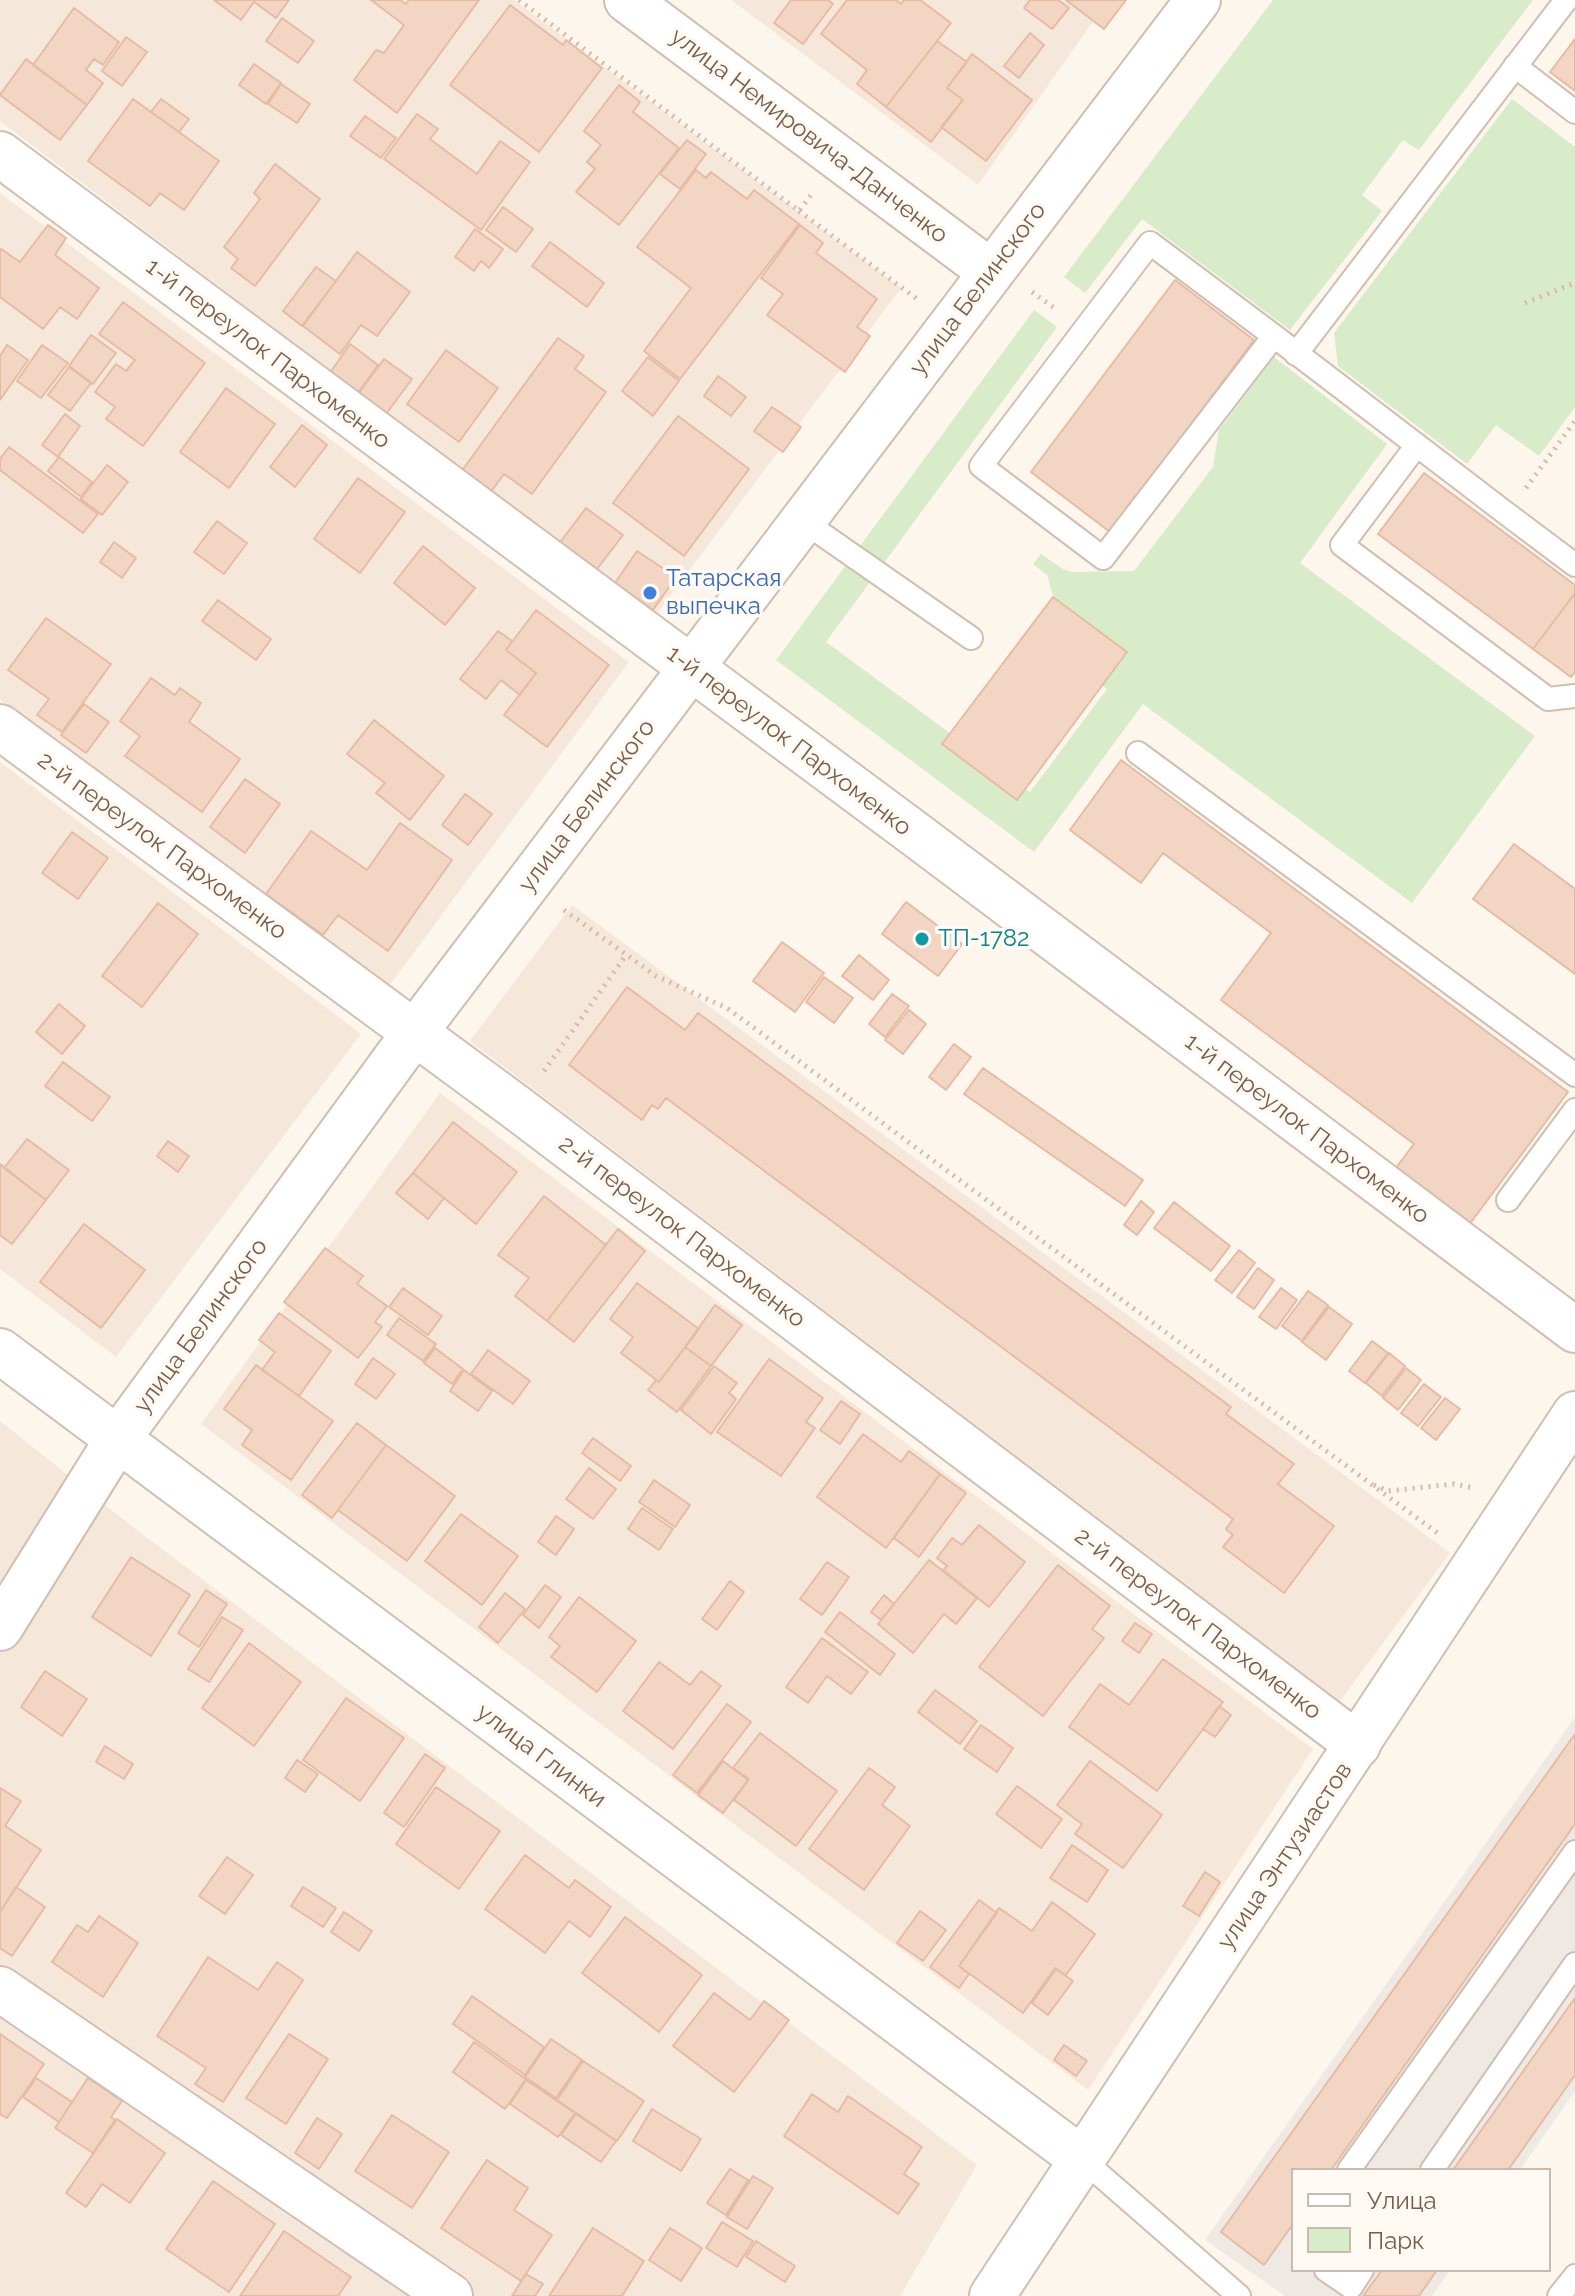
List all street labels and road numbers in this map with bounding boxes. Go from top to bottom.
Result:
street label: улица Немировича-Данченко [665,22,953,250]
street label: улица Белинского [904,197,1052,381]
street label: 1-й переулок Пархоменко [140,253,396,455]
street label: 1-й переулок Пархоменко [661,640,917,842]
street label: улица Белинского [513,714,661,898]
street label: 2-й переулок Пархоменко [32,746,292,946]
street label: 1-й переулок Пархоменко [1179,1028,1435,1230]
street label: 2-й переулок Пархоменко [553,1130,811,1334]
street label: улица Белинского [128,1233,274,1419]
street label: 2-й переулок Пархоменко [1069,1522,1327,1726]
street label: улица Глинки [470,1698,612,1814]
street label: улица Энтузиастов [1212,1757,1358,1955]

